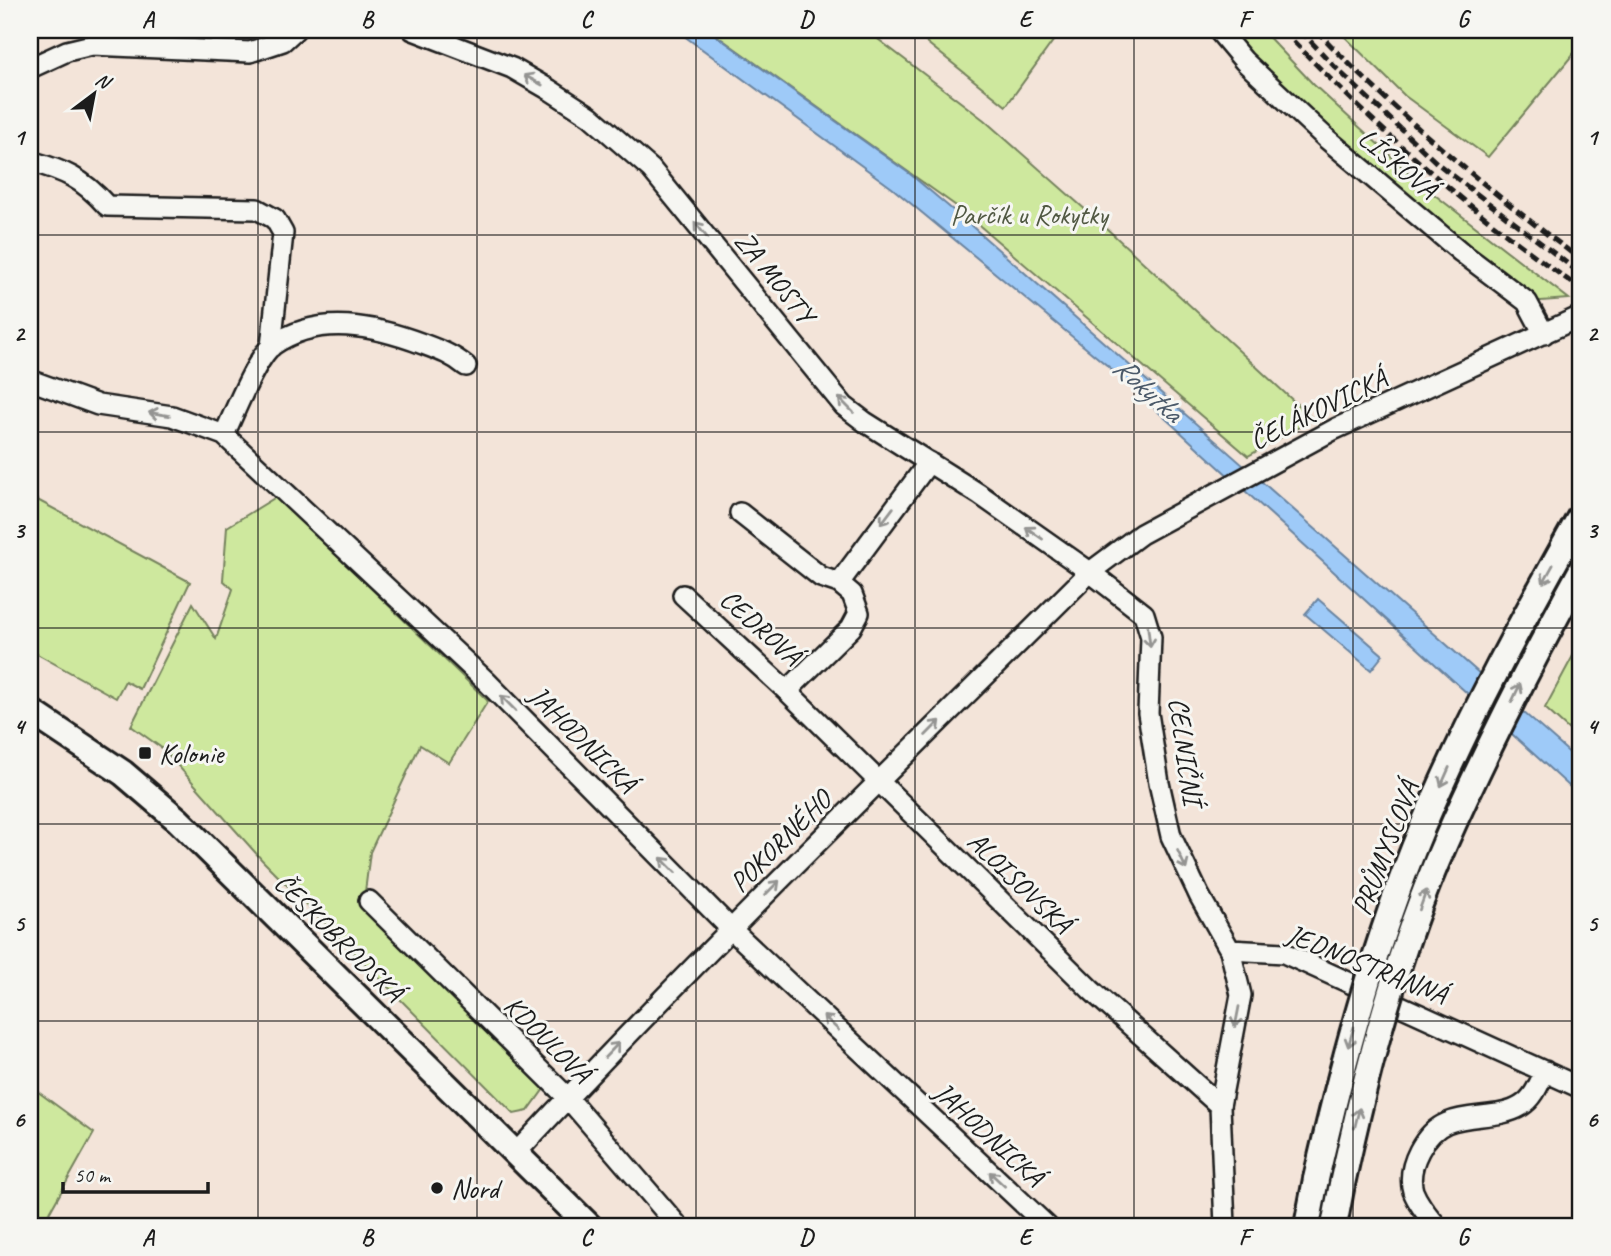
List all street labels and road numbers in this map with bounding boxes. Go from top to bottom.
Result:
street label: LÍSKOVÁ [1351,120,1448,209]
street label: ZA MOSTY [727,224,825,333]
street label: ČELÁKOVICKÁ [1244,359,1396,457]
street label: CEDROVÁ [713,581,812,675]
street label: JAHODNICKÁ [520,676,647,803]
street label: CELNIČNÍ [1161,695,1212,812]
street label: PRŮMYSLOVÁ [1343,772,1428,920]
street label: POKORNÉHO [722,780,841,899]
street label: ALOISOVSKÁ [960,824,1083,943]
street label: ČESKOBRODSKÁ [267,865,414,1012]
street label: JEDNOSTRANNÁ [1280,915,1456,1013]
street label: KDOULOVÁ [497,988,602,1093]
street label: JAHODNICKÁ [925,1073,1054,1196]

